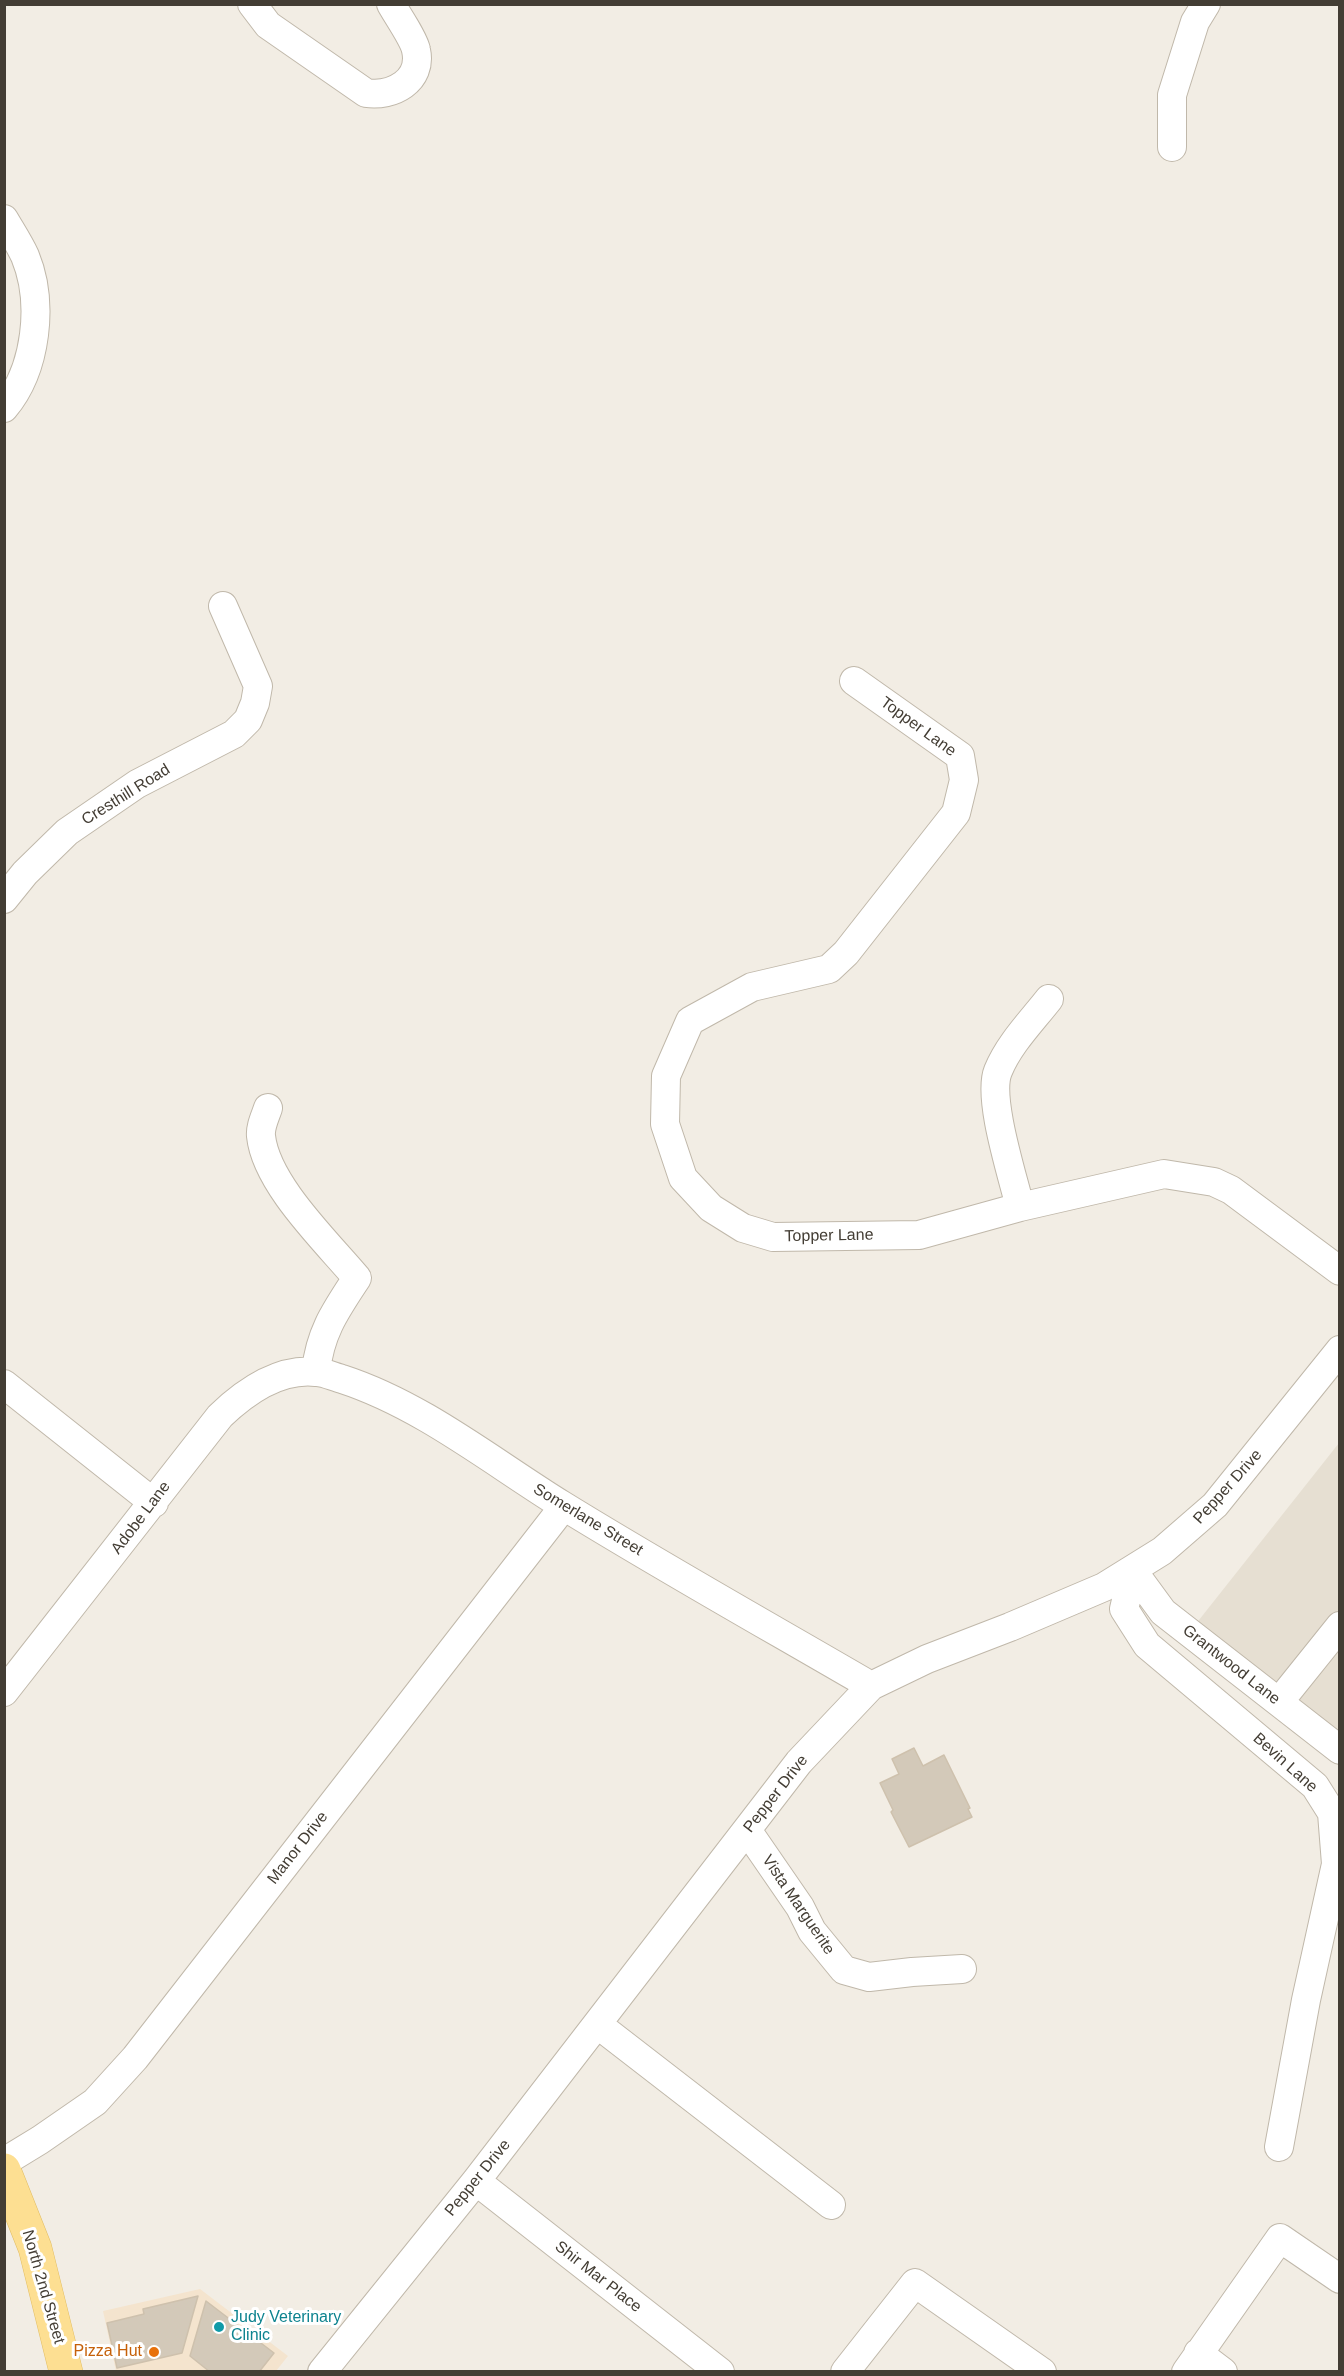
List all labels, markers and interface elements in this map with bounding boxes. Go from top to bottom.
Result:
street label: Topper Lane [876,693,960,761]
street label: Cresthill Road [78,760,174,830]
street label: Topper Lane [784,1226,874,1246]
street label: Pepper Drive [1190,1446,1266,1528]
street label: Adobe Lane [107,1478,175,1558]
street label: Somerlane Street [530,1480,646,1560]
street label: Grantwood Lane [1178,1621,1284,1709]
street label: Bevin Lane [1249,1729,1321,1797]
street label: Pepper Drive [740,1751,812,1837]
street label: Manor Drive [264,1808,332,1888]
street label: Vista Marguerite [758,1851,838,1959]
street label: Pepper Drive [441,2136,515,2220]
street label: North 2nd Street [18,2228,68,2346]
street label: Shir Mar Place [551,2237,645,2317]
place label: Judy Veterinary Clinic [231,2308,341,2346]
marker: Judy Veterinary Clinic [212,2320,226,2334]
place label: Pizza Hut [74,2342,142,2362]
marker: Pizza Hut [147,2345,161,2359]

